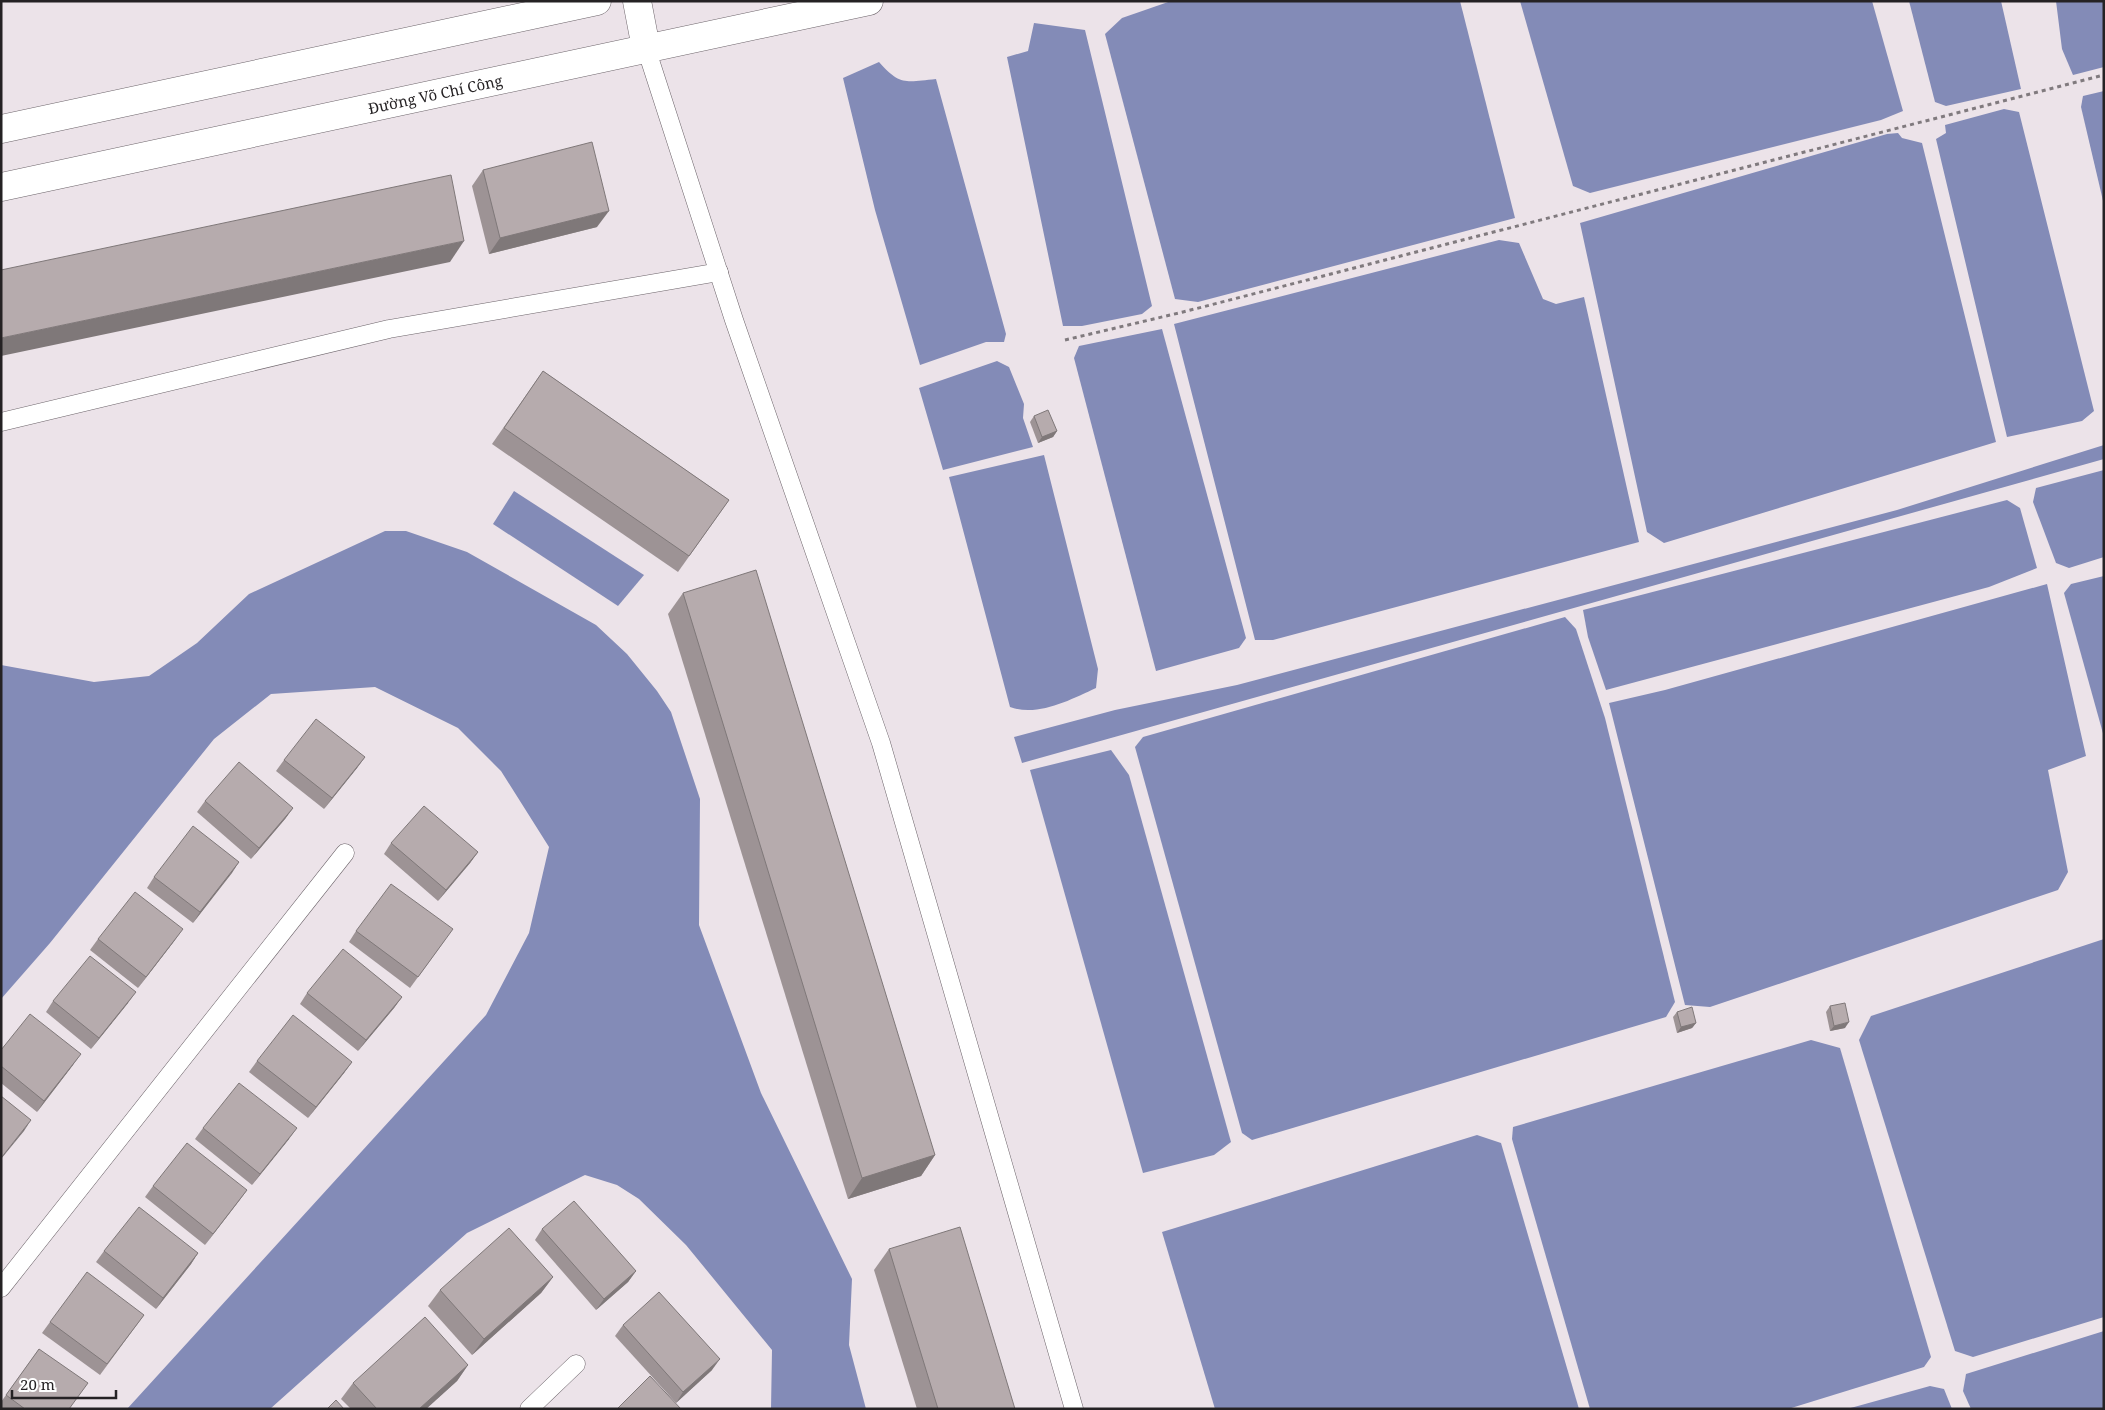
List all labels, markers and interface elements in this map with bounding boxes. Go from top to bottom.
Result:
street label: Đường Võ Chí Công [366,70,504,118]
scale bar [12,1368,116,1400]
text: 20 m [20,1374,55,1394]

